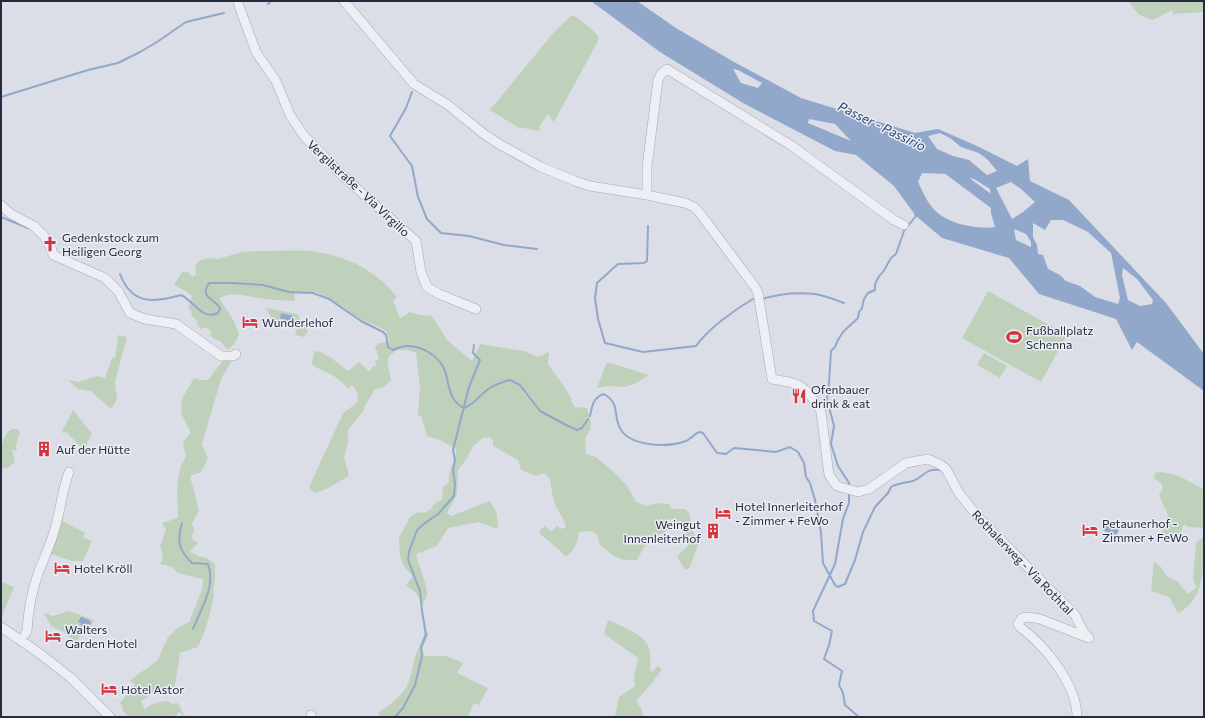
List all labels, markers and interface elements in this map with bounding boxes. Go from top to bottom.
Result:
water label: Passer - Passirio [835,98,929,154]
street label: Vergilstraße - Via Virgilio [305,137,413,239]
place label: Gedenkstock zum Heiligen Georg [62,230,159,258]
church icon: Gedenkstock zum Heiligen Georg [41,235,59,253]
hotel icon: Wunderlehof [241,313,259,331]
place label: Wunderlehof [262,315,334,329]
place label: Fußballplatz Schenna [1026,323,1093,351]
sports icon: Fußballplatz Schenna [1005,328,1023,346]
place label: Ofenbauer drink & eat [811,382,870,410]
restaurant icon: Ofenbauer drink & eat [790,387,808,405]
building icon: Auf der Hütte [35,440,53,458]
place label: Auf der Hütte [56,442,130,456]
place label: Hotel Innerleiterhof - Zimmer + FeWo [735,499,843,527]
hotel icon: Hotel Innerleiterhof - Zimmer + FeWo [714,504,732,522]
street label: Rothalerweg - Via Rothtal [969,507,1077,617]
place label: Petaunerhof - Zimmer + FeWo [1102,516,1188,544]
place label: Weingut Innenleiterhof [624,517,701,545]
hotel icon: Petaunerhof - Zimmer + FeWo [1081,521,1099,539]
building icon: Weingut Innenleiterhof [704,522,722,540]
hotel icon: Hotel Kröll [53,559,71,577]
place label: Hotel Kröll [74,561,133,575]
place label: Walters Garden Hotel [65,622,137,650]
hotel icon: Walters Garden Hotel [44,627,62,645]
hotel icon: Hotel Astor [100,680,118,698]
place label: Hotel Astor [121,682,184,696]

